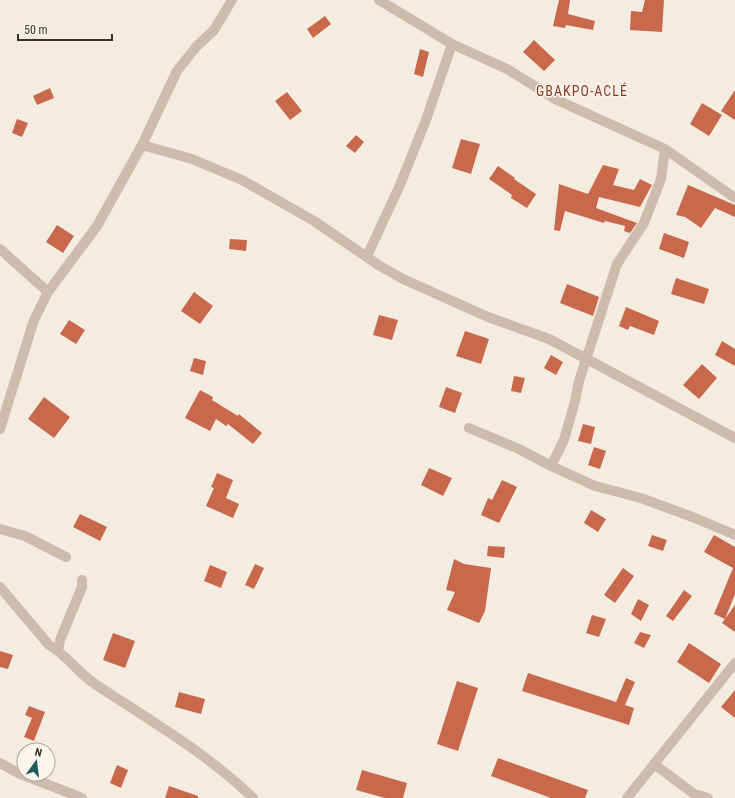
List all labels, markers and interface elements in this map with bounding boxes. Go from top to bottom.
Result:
scale bar [18,16,112,42]
text: 50 m [24,23,48,37]
district label: GBAKPO-ACLÉ [536,82,628,99]
north arrow [16,742,56,782]
text: N [33,746,43,760]

